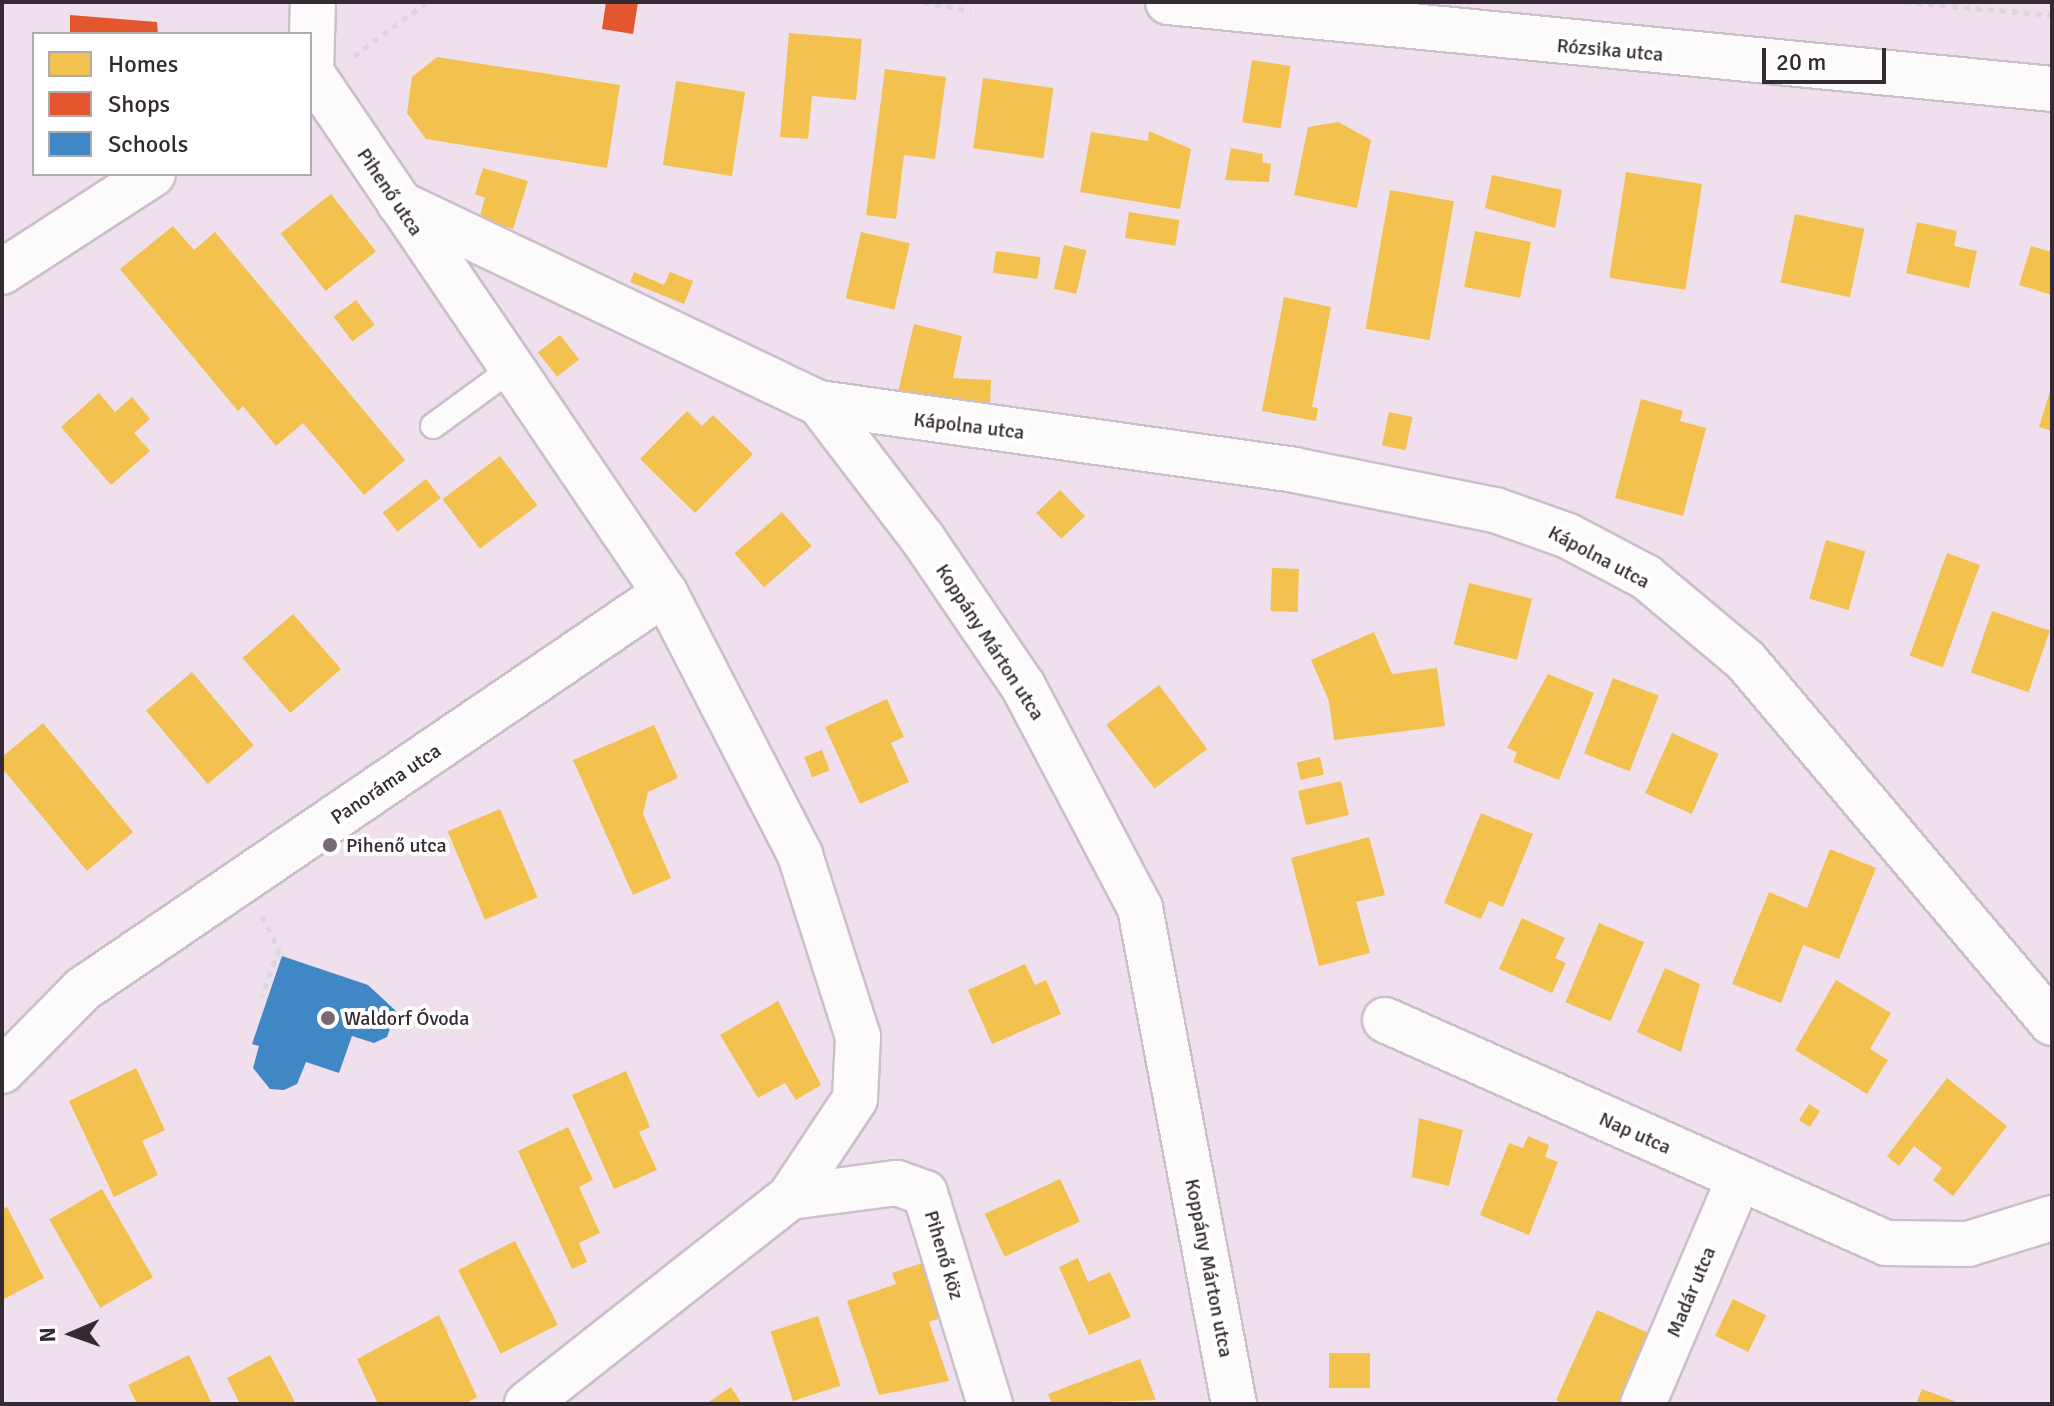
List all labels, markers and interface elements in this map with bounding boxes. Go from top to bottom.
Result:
legend [32,32,312,176]
scale bar [1766,32,1890,82]
street label: Rózsika utca [1556,33,1664,67]
text: 20 m [1776,47,1826,77]
text: Homes [108,49,178,79]
text: Shops [108,89,170,119]
text: Schools [108,129,188,159]
street label: Pihenő utca [352,144,428,240]
street label: Kápolna utca [912,407,1026,445]
street label: Kápolna utca [1544,520,1654,594]
street label: Koppány Márton utca [930,559,1050,725]
street label: Panoráma utca [326,738,446,830]
place label: Pihenő utca [346,833,447,857]
marker: Pihenő utca [321,836,339,854]
place label: Waldorf Óvoda [344,1006,469,1030]
marker: Waldorf Óvoda [319,1009,337,1027]
street label: Nap utca [1595,1107,1675,1159]
street label: Koppány Márton utca [1180,1177,1238,1359]
street label: Pihenő köz [919,1207,969,1303]
street label: Madár utca [1661,1243,1721,1341]
north arrow [32,1294,112,1374]
text: N [34,1327,61,1343]

